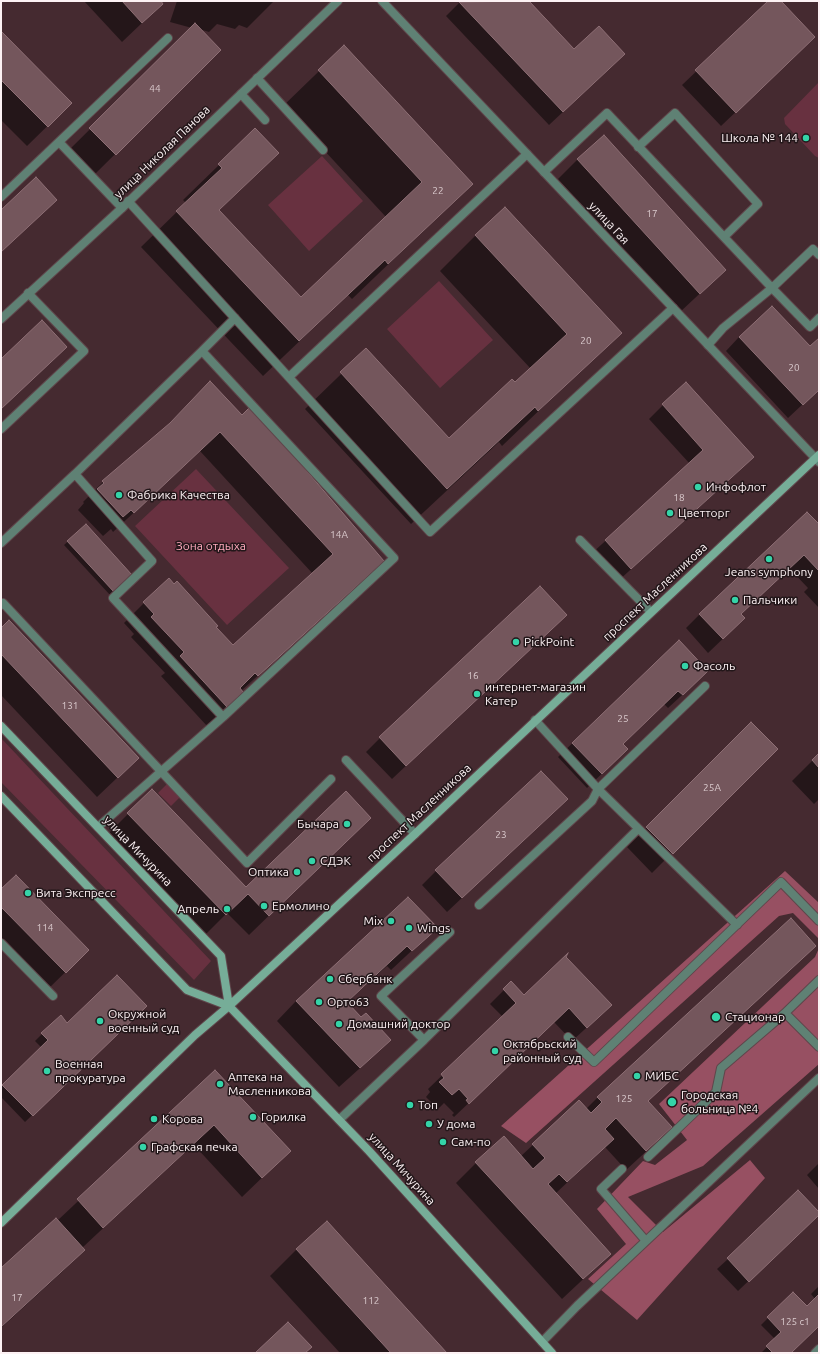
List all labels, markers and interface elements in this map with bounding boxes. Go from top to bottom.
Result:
house number: 44 [149,83,161,95]
street label: улица Николая Панова [111,102,213,202]
place label: Школа № 144 [721,131,798,145]
marker: Школа № 144 [801,133,811,143]
house number: 22 [432,185,444,197]
street label: улица Гая [586,199,632,247]
house number: 17 [646,208,658,220]
house number: 20 [580,335,592,347]
house number: 20 [788,362,800,374]
place label: Инфофлот [706,480,766,494]
marker: Инфофлот [693,482,703,492]
place label: Фабрика Качества [127,488,230,502]
marker: Фабрика Качества [114,490,124,500]
house number: 18 [673,492,685,504]
place label: Цветторг [678,506,729,520]
marker: Цветторг [665,508,675,518]
house number: 14А [330,529,348,541]
park label: Зона отдыха [176,539,246,553]
street label: проспект Масленникова [600,540,710,644]
marker: Jeans symphony [764,554,774,564]
place label: Jeans symphony [725,565,813,579]
place label: Пальчики [743,593,797,607]
marker: Пальчики [730,595,740,605]
place label: PickPoint [524,635,574,649]
marker: PickPoint [511,637,521,647]
place label: Фасоль [693,659,735,673]
marker: Фасоль [680,661,690,671]
house number: 16 [467,670,479,682]
place label: интернет-магазин Катер [485,680,586,708]
marker: интернет-магазин Катер [472,689,482,699]
house number: 131 [62,700,78,712]
house number: 25 [617,713,629,725]
street label: проспект Масленникова [364,761,474,865]
house number: 25А [703,782,721,794]
street label: улица Мичурина [101,813,175,889]
place label: Бычара [297,817,339,831]
marker: Бычара [342,819,352,829]
house number: 23 [495,829,507,841]
place label: СДЭК [320,854,351,868]
marker: СДЭК [307,856,317,866]
place label: Оптика [248,865,289,879]
marker: Оптика [292,867,302,877]
place label: Вита Экспресс [36,886,116,900]
marker: Вита Экспресс [23,888,33,898]
place label: Ермолино [272,899,330,913]
marker: Ермолино [259,901,269,911]
place label: Апрель [177,902,219,916]
marker: Апрель [222,904,232,914]
place label: Mix [364,914,383,928]
marker: Mix [386,916,396,926]
place label: Wings [417,921,450,935]
house number: 114 [37,922,53,934]
marker: Wings [404,923,414,933]
place label: Сбербанк [338,972,392,986]
marker: Сбербанк [325,974,335,984]
place label: Орто63 [327,995,369,1009]
marker: Орто63 [314,997,324,1007]
place label: Окружной военный суд [108,1007,179,1035]
place label: Стационар [725,1010,785,1024]
marker: Стационар [710,1011,722,1023]
marker: Окружной военный суд [95,1016,105,1026]
place label: Домашний доктор [347,1017,451,1031]
marker: Домашний доктор [334,1019,344,1029]
place label: Октябрьский районный суд [503,1037,581,1065]
marker: Октябрьский районный суд [490,1046,500,1056]
place label: Военная прокуратура [55,1057,126,1085]
marker: Военная прокуратура [42,1066,52,1076]
place label: МИБС [645,1069,679,1083]
place label: Аптека на Масленникова [228,1070,311,1098]
marker: МИБС [632,1071,642,1081]
marker: Аптека на Масленникова [215,1079,225,1089]
place label: Городская больница №4 [681,1088,758,1116]
house number: 125 [616,1093,632,1105]
marker: Городская больница №4 [666,1096,678,1108]
place label: Топ [418,1098,438,1112]
marker: Топ [405,1100,415,1110]
place label: Горилка [261,1110,306,1124]
place label: Корова [162,1112,203,1126]
marker: Горилка [248,1112,258,1122]
marker: Корова [149,1114,159,1124]
place label: У дома [437,1117,475,1131]
marker: У дома [424,1119,434,1129]
street label: улица Мичурина [366,1130,438,1208]
place label: Сам-по [451,1135,491,1149]
marker: Сам-по [438,1137,448,1147]
place label: Графская печка [151,1140,238,1154]
marker: Графская печка [138,1142,148,1152]
house number: 17 [11,1292,23,1304]
house number: 112 [363,1295,379,1307]
house number: 125 с1 [780,1316,810,1328]

